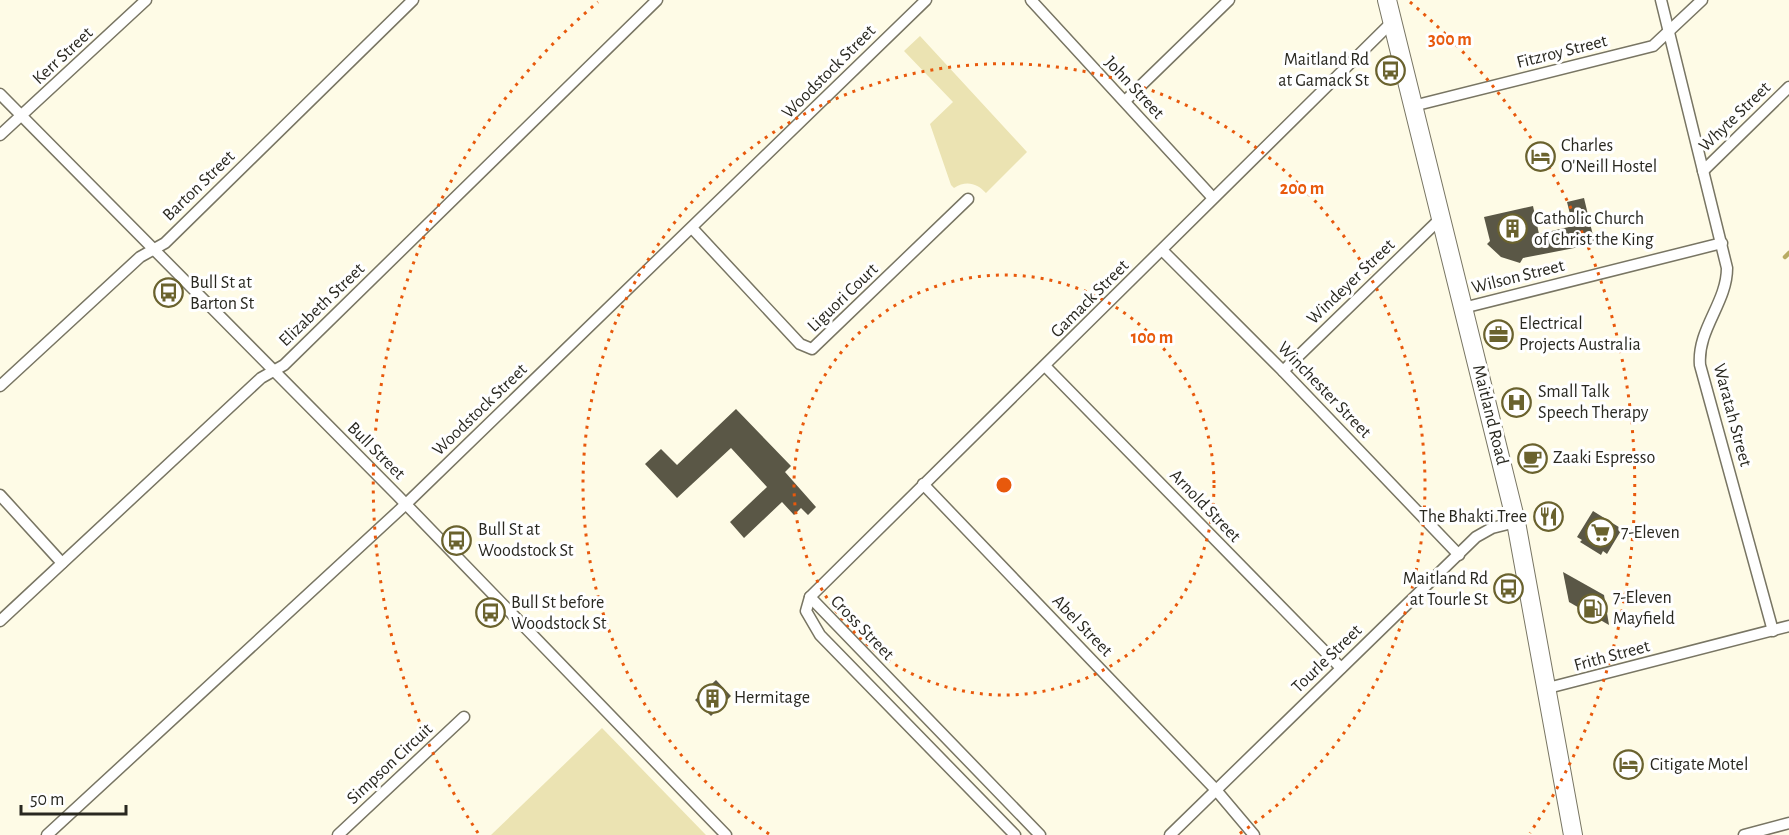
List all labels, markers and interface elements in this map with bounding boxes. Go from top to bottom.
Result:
street label: Woodstock Street [779,22,879,122]
street label: Kerr Street [30,24,97,88]
text: 300 m [1428,31,1472,49]
street label: Fitzroy Street [1515,32,1609,72]
place label: Maitland Rd at Gamack St [1278,51,1369,90]
street label: John Street [1101,53,1167,123]
bus stop icon: Maitland Rd at Gamack St [1374,54,1406,86]
street label: Whyte Street [1696,78,1774,155]
place label: Charles O'Neill Hostel [1561,137,1657,176]
hotel icon: Charles O'Neill Hostel [1524,140,1556,172]
street label: Barton Street [160,147,239,225]
text: 200 m [1280,180,1324,198]
place label: Catholic Church of Christ the King [1534,210,1654,249]
building icon: Catholic Church of Christ the King [1497,213,1529,245]
street label: Windeyer Street [1304,236,1399,328]
street label: Gamack Street [1048,256,1133,341]
street label: Wilson Street [1470,257,1566,297]
street label: Elizabeth Street [276,260,368,350]
street label: Liguori Court [804,260,882,336]
place label: Bull St at Barton St [190,274,255,313]
bus stop icon: Bull St at Barton St [153,277,185,309]
place label: Electrical Projects Australia [1519,315,1641,354]
office icon: Electrical Projects Australia [1482,318,1514,350]
text: 100 m [1131,329,1173,347]
street label: Winchester Street [1274,338,1374,442]
street label: Woodstock Street [429,360,531,459]
street label: Waratah Street [1710,361,1754,469]
street label: Maitland Road [1469,363,1511,467]
place label: Small Talk Speech Therapy [1538,383,1649,422]
hospital icon: Small Talk Speech Therapy [1501,386,1533,418]
street label: Bull Street [344,419,408,483]
cafe icon: Zaaki Espresso [1516,442,1548,474]
place label: Zaaki Espresso [1553,449,1655,467]
street label: Arnold Street [1166,466,1244,546]
centre of rings [994,475,1014,495]
restaurant icon: The Bhakti Tree [1532,501,1564,533]
place label: The Bhakti Tree [1419,508,1527,526]
supermarket icon: 7-Eleven [1584,517,1616,549]
place label: Bull St at Woodstock St [478,521,574,560]
bus stop icon: Bull St at Woodstock St [441,524,473,556]
place label: 7-Eleven [1621,524,1680,542]
place label: Maitland Rd at Tourle St [1403,570,1488,609]
bus stop icon: Maitland Rd at Tourle St [1493,573,1525,605]
place label: 7-Eleven Mayfield [1613,589,1675,628]
street label: Cross Street [827,592,897,664]
street label: Abel Street [1049,592,1116,660]
fuel station icon: 7-Eleven Mayfield [1576,592,1608,624]
place label: Bull St before Woodstock St [511,594,607,633]
bus stop icon: Bull St before Woodstock St [474,597,506,629]
street label: Tourle Street [1289,621,1366,697]
street label: Frith Street [1572,637,1652,675]
building icon: Hermitage [697,682,729,714]
place label: Hermitage [734,689,810,707]
street label: Simpson Circuit [344,720,436,808]
hotel icon: Citigate Motel [1613,749,1645,781]
place label: Citigate Motel [1650,756,1748,774]
scale bar [21,778,126,816]
text: 50 m [30,791,64,809]

